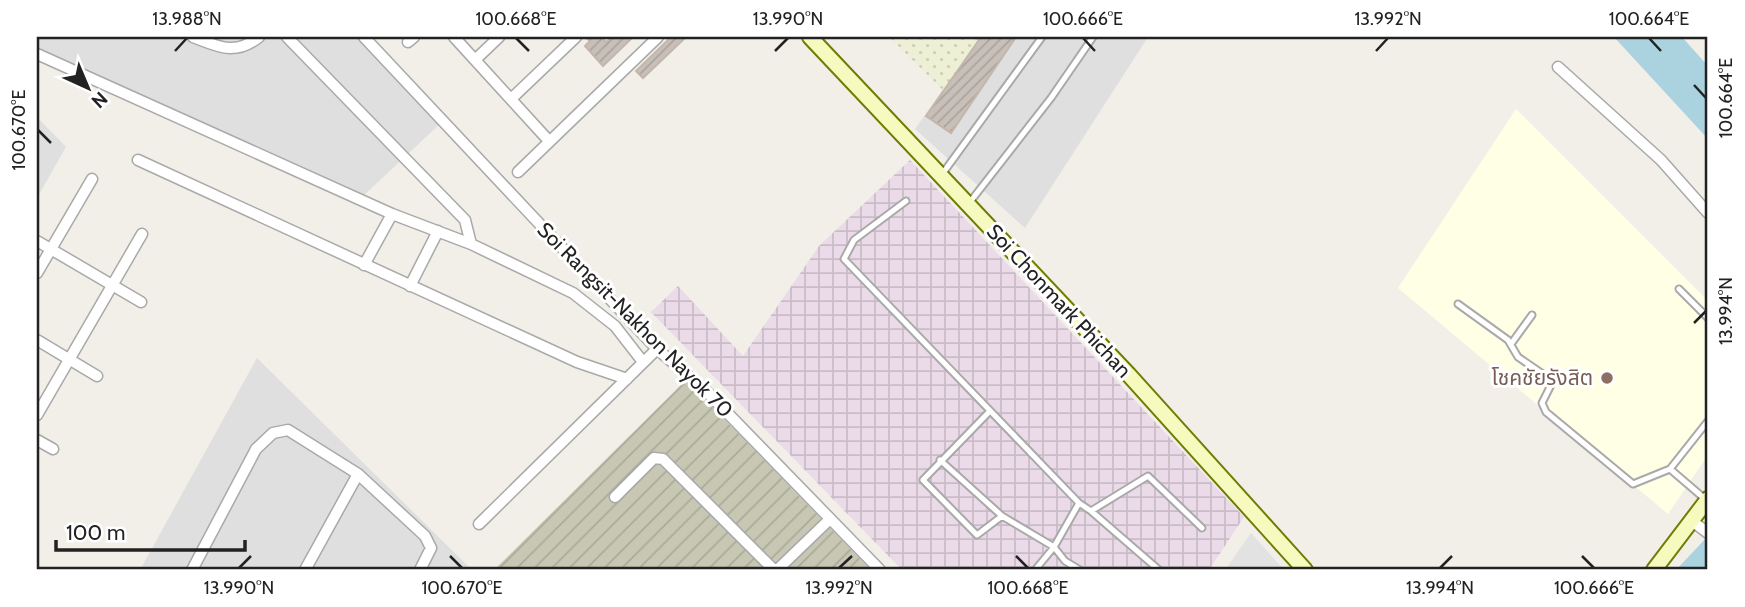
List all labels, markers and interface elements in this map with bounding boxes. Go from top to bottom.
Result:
text: 13.988°N [152,8,222,30]
text: 100.668°E [476,8,557,30]
text: 13.990°N [753,8,823,30]
text: 100.666°E [1043,8,1123,30]
text: 13.992°N [1354,8,1422,30]
text: 100.664°E [1609,8,1689,30]
north arrow [52,52,122,122]
text: 100.664°E [1715,58,1737,138]
text: N [87,87,112,113]
text: 100.670°E [8,89,30,171]
street label: Soi Rangsit-Nakhon Nayok 70 [533,217,738,422]
street label: Soi Chonmark Phichan [982,219,1137,382]
text: 13.994°N [1715,277,1737,345]
place label: โชคชัยรังสิต [1491,365,1593,390]
marker: โชคชัยรังสิต [1599,370,1615,386]
scale bar [56,509,245,553]
text: 100 m [66,520,125,545]
text: 13.990°N [204,577,274,599]
text: 100.670°E [421,577,503,599]
text: 13.992°N [805,577,873,599]
text: 100.668°E [988,577,1069,599]
text: 13.994°N [1406,577,1474,599]
text: 100.666°E [1554,577,1634,599]

